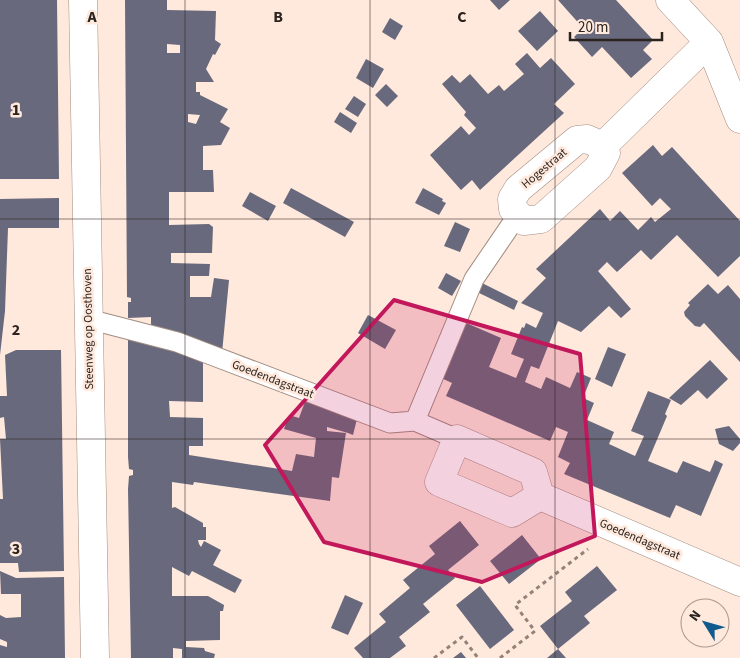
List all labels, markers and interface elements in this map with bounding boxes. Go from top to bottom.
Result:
text: A [86,6,97,28]
text: B [273,6,283,28]
text: C [457,6,467,28]
scale bar [570,10,662,42]
text: 20 m [578,17,608,38]
text: 1 [12,99,20,121]
street label: Hogestraat [518,144,571,193]
street label: Steenweg op Oosthoven [79,268,98,390]
text: 2 [12,319,20,341]
street label: Goedendagstraat [229,356,316,403]
street label: Goedendagstraat [597,515,683,564]
text: 3 [12,538,20,560]
north arrow [680,598,730,648]
text: N [685,606,706,626]

